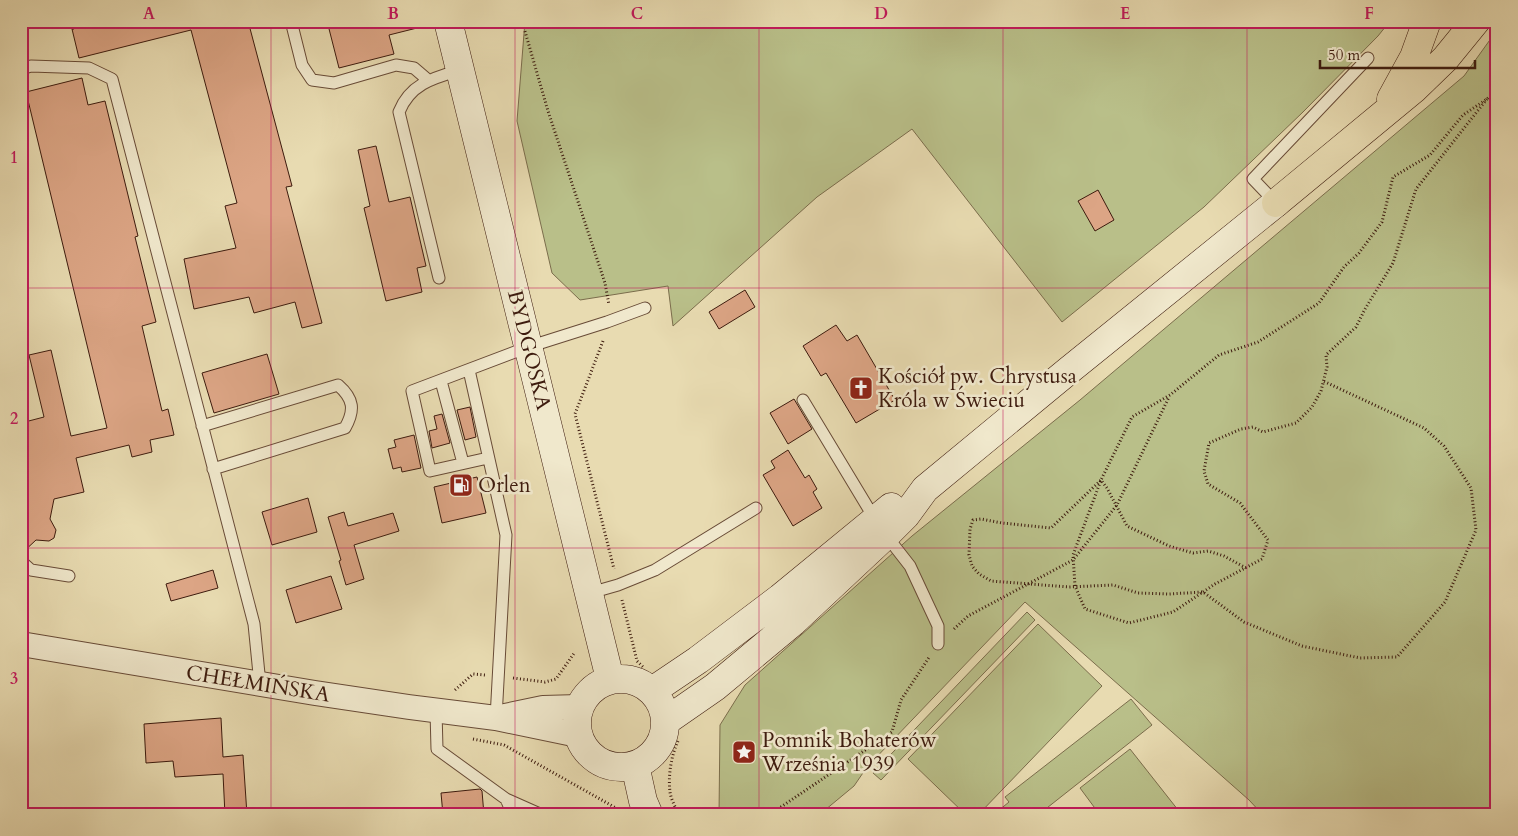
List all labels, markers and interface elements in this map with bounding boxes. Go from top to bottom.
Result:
text: A [143,3,155,25]
text: B [387,3,399,25]
text: C [631,3,643,25]
text: D [874,3,888,25]
text: E [1120,3,1130,25]
text: F [1364,3,1374,25]
scale bar [1320,38,1476,70]
text: 50 m [1328,45,1360,65]
text: 1 [10,147,18,169]
street label: BYDGOSKA [500,287,558,413]
place label: Kościół pw. Chrystusa Króla w Świeciu [878,362,1077,415]
church icon: Kościół pw. Chrystusa Króla w Świeciu [848,375,874,401]
text: 2 [10,408,18,430]
place label: Orlen [478,471,531,500]
fuel station icon: Orlen [448,472,474,498]
street label: CHEŁMIŃSKA [184,658,332,710]
text: 3 [10,668,18,690]
place label: Pomnik Bohaterów Września 1939 [761,726,937,779]
place icon: Pomnik Bohaterów Września 1939 [731,739,757,765]

